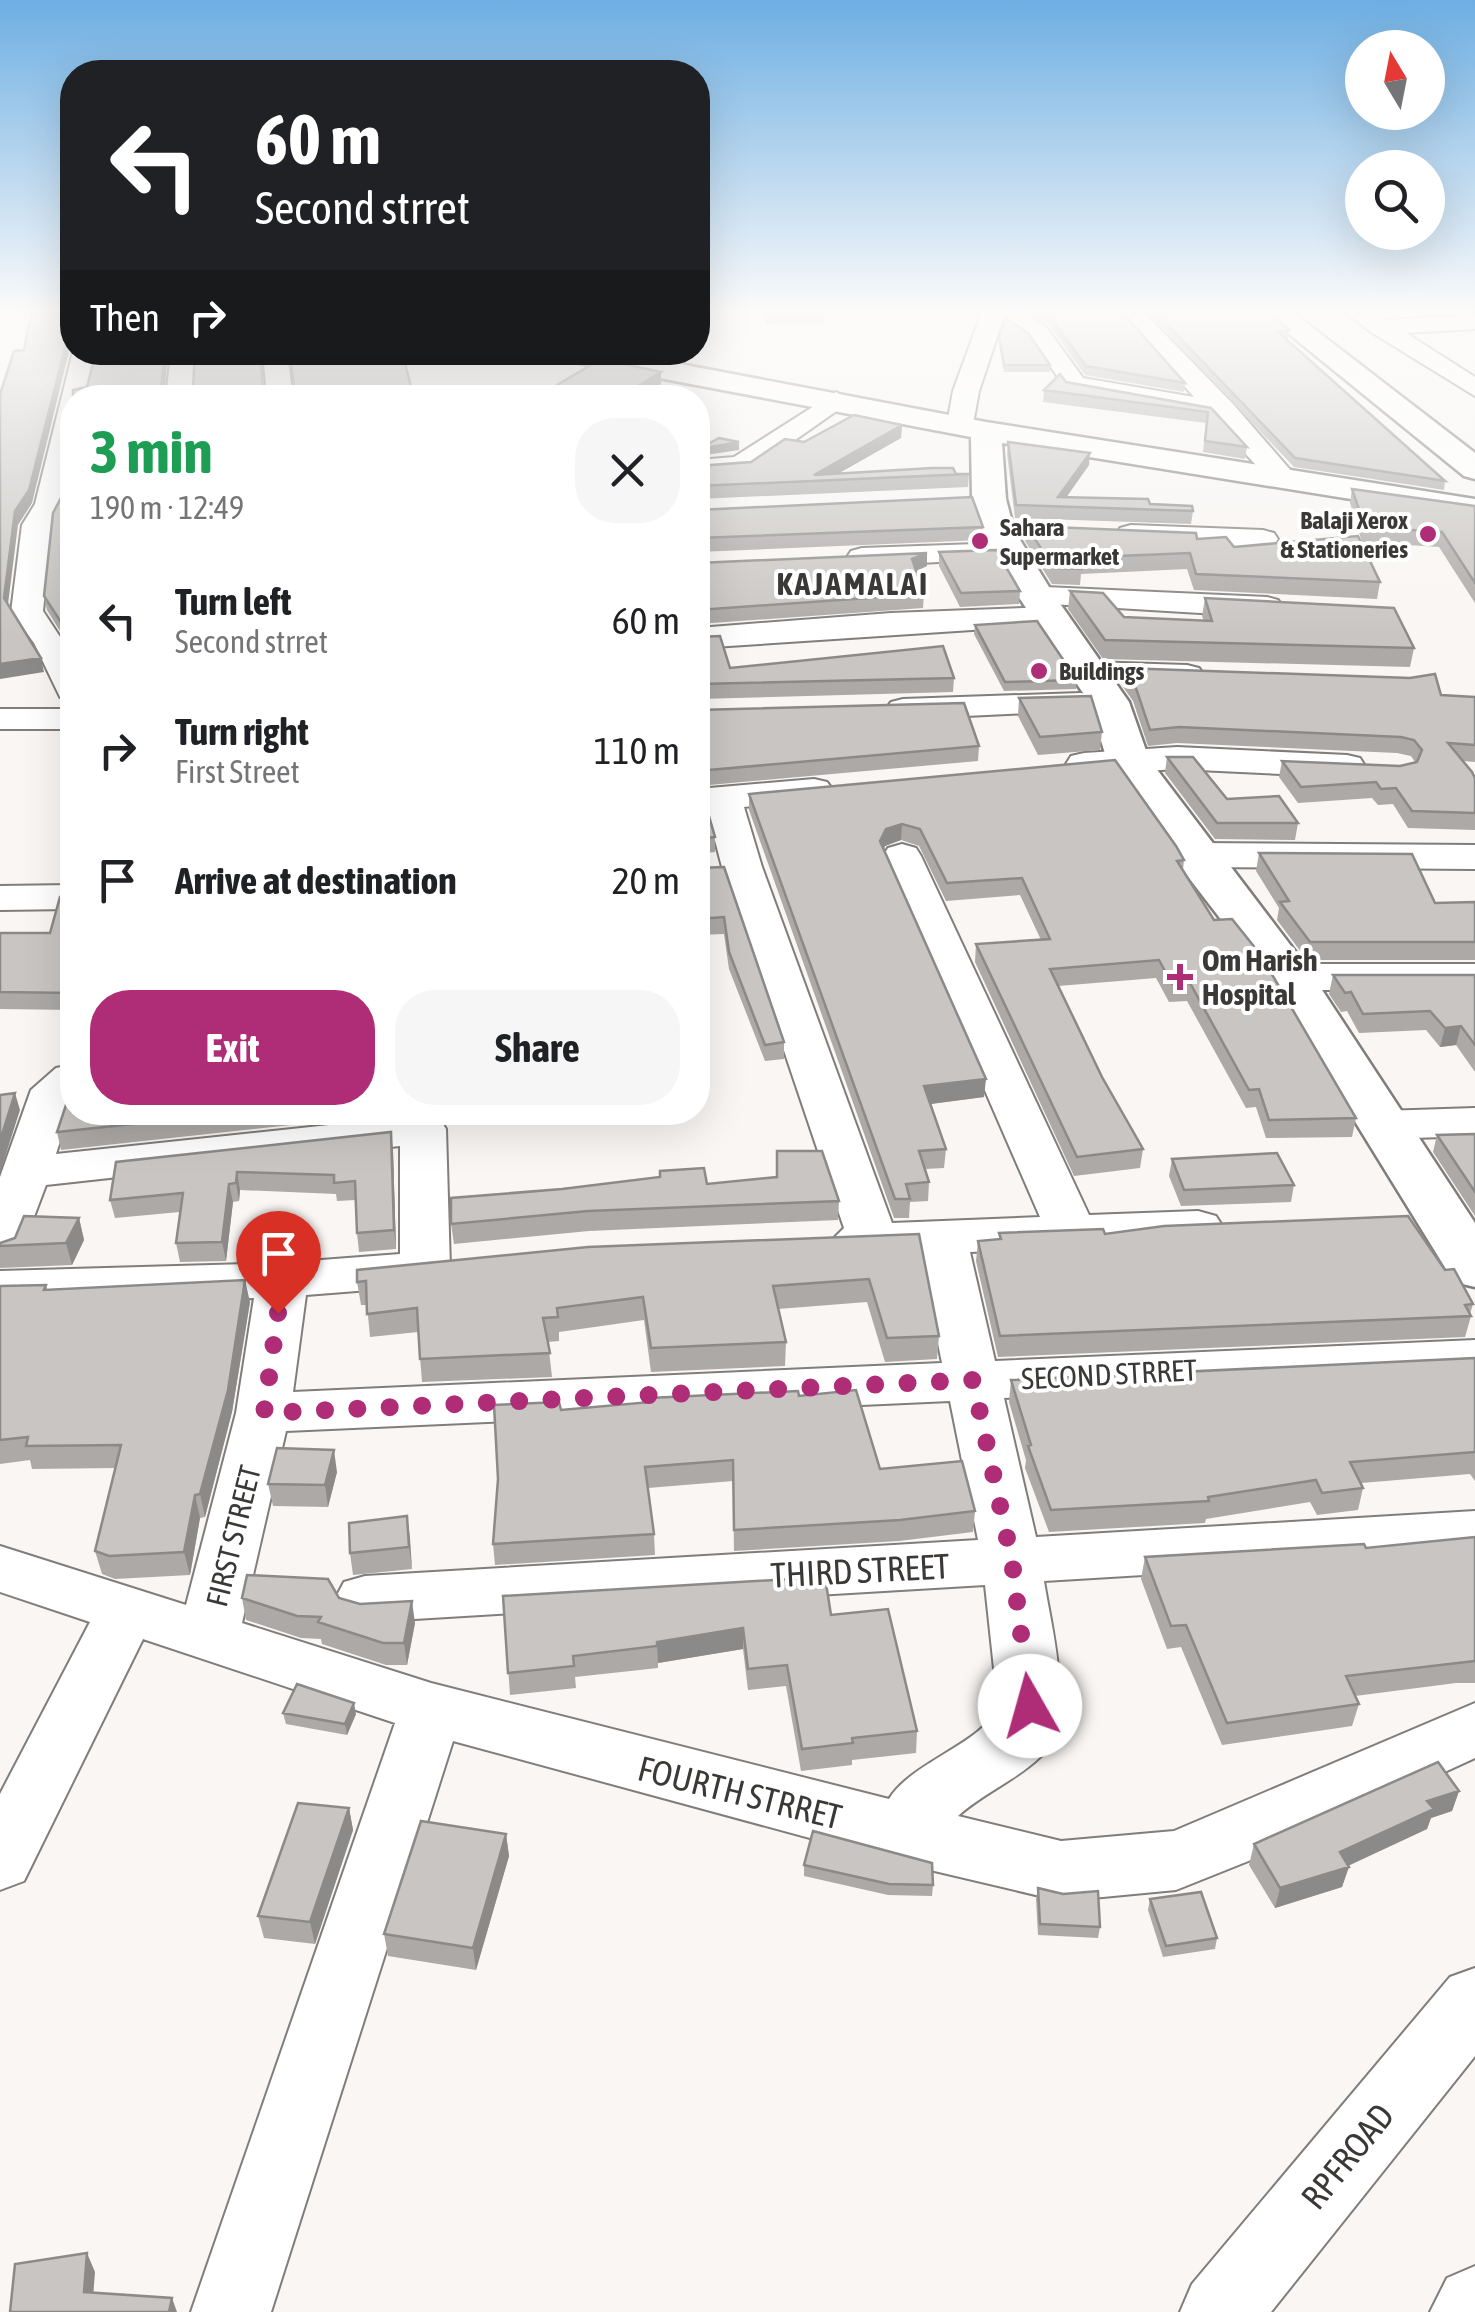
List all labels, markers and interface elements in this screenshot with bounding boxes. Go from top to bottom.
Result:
north arrow [1345,30,1445,130]
map controls [1345,30,1445,250]
text: 60 m [255,99,381,179]
icon: left [90,100,220,230]
button: search [1345,150,1445,250]
text: Second strret [255,182,470,234]
icon: right [180,290,235,345]
text: Then [90,296,160,339]
text: 3 min [90,417,213,486]
button: close [575,418,680,523]
text: 190 m · 12:49 [90,489,244,526]
place label: Balaji Xerox & Stationeries [1281,506,1408,563]
place label: Sahara Supermarket [1000,513,1120,570]
marker: Balaji Xerox & Stationeries [1417,523,1439,545]
marker: Sahara Supermarket [969,530,991,552]
district label: KAJAMALAI [776,565,930,602]
text: Turn left [175,580,291,623]
icon: left [90,593,145,648]
text: 60 m [612,599,680,642]
text: Second strret [175,623,328,660]
place label: Buildings [1059,657,1145,685]
marker: Buildings [1028,660,1050,682]
text: Turn right [175,710,309,753]
icon: right [90,723,145,778]
text: 110 m [594,729,680,772]
text: First Street [175,753,300,790]
icon: arrive [90,853,145,908]
text: Arrive at destination [175,859,457,902]
text: 20 m [612,859,680,902]
place label: Om Harish Hospital [1202,943,1318,1011]
marker: Om Harish Hospital [1167,964,1193,990]
button: Exit [90,990,375,1105]
button: Share [395,990,680,1105]
pin [236,1211,321,1314]
icon: arrive [251,1226,306,1281]
street label: SECOND STRRET [1020,1352,1198,1396]
street label: FIRST STREET [199,1462,267,1610]
street label: THIRD STREET [769,1545,951,1595]
position arrow [978,1654,1082,1758]
street label: FOURTH STRRET [634,1747,846,1837]
street label: RPFROAD [1293,2096,1401,2216]

